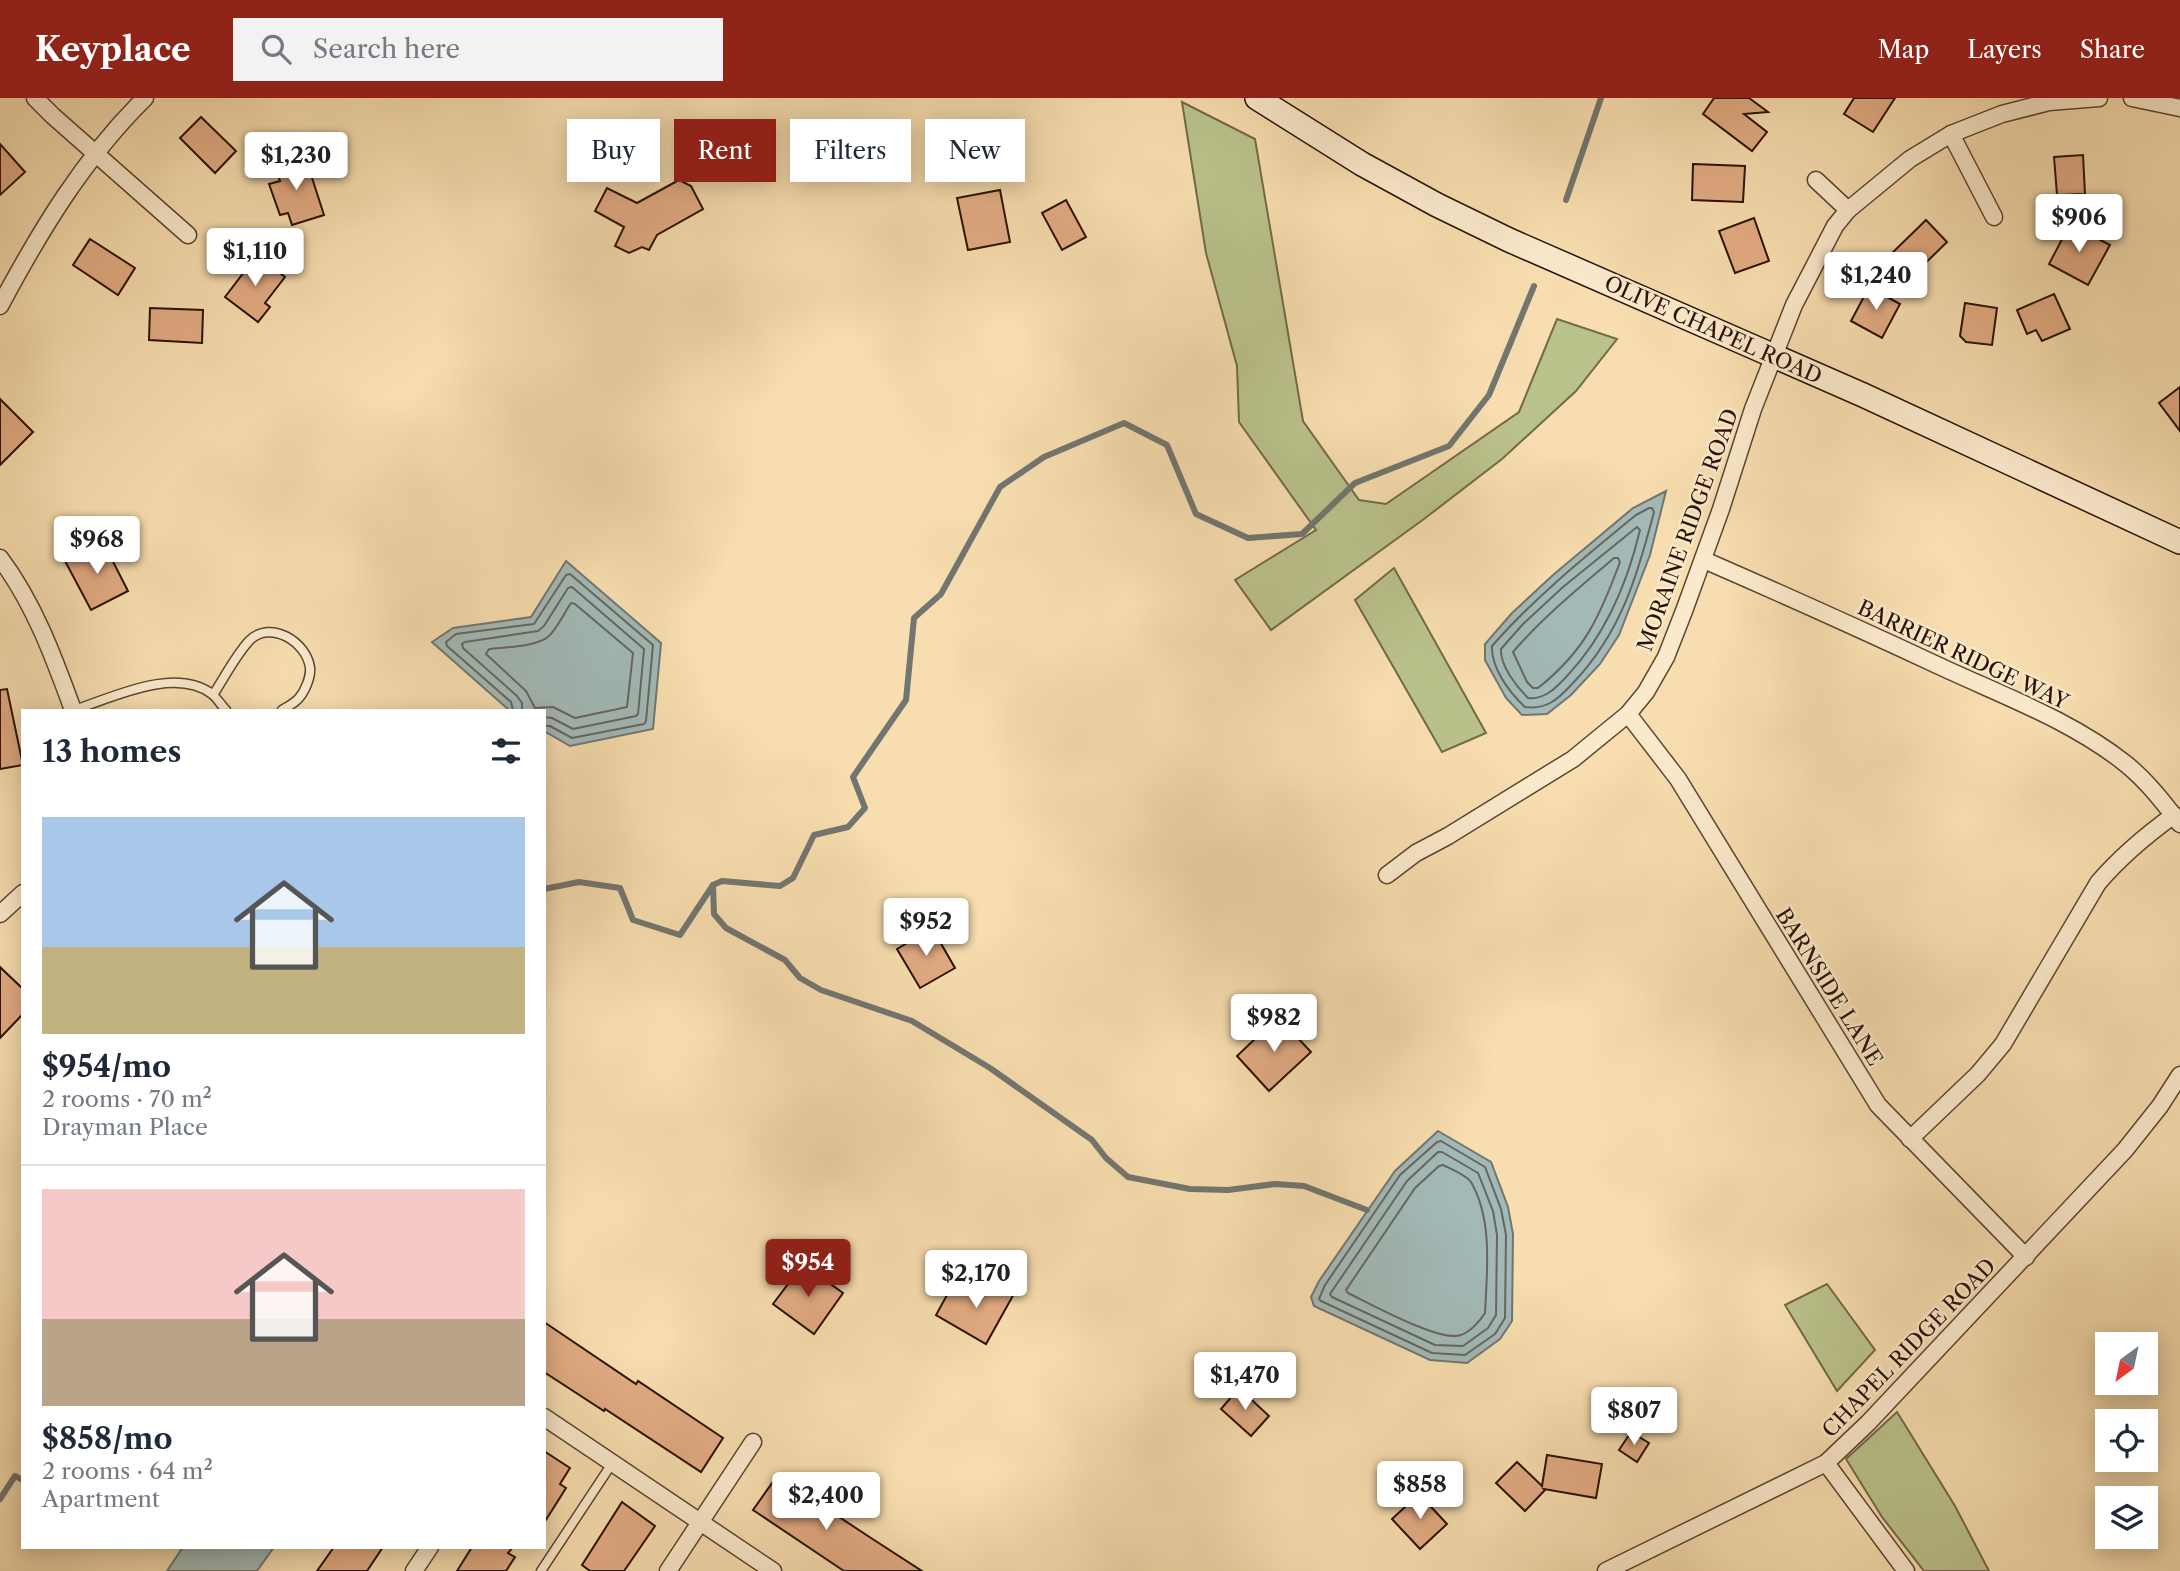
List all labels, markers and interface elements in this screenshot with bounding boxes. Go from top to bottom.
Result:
search box [233,18,723,81]
text: Keyplace [35,29,191,70]
icon: search [257,30,295,68]
text: Search here [313,33,460,65]
text: Map [1878,35,1929,64]
text: Layers [1967,35,2042,64]
text: Share [2080,35,2145,64]
chip: Buy [567,119,660,182]
chip: Rent [674,119,776,182]
chip: Filters [790,119,911,182]
chip: New [925,119,1025,182]
pin: $1,230 [239,132,353,192]
text: $1,230 [261,141,331,169]
pin: $906 [2038,194,2120,254]
text: $906 [2052,203,2106,231]
pin: $1,110 [198,228,312,288]
text: $1,110 [223,237,287,265]
pin: $1,240 [1819,252,1933,312]
text: $1,240 [1840,261,1912,289]
street label: OLIVE CHAPEL ROAD [1601,270,1826,389]
street label: MORAINE RIDGE ROAD [1632,405,1743,654]
pin: $968 [56,517,138,576]
text: $968 [70,525,124,553]
street label: BARRIER RIDGE WAY [1854,595,2074,715]
icon: filters [487,732,525,770]
text: 13 homes [42,733,181,770]
icon: home [221,862,347,988]
pin: $952 [885,898,967,958]
street label: BARNSIDE LANE [1771,903,1888,1070]
text: $952 [900,907,952,935]
pin: $982 [1233,995,1315,1054]
text: $982 [1247,1003,1301,1031]
text: $954/mo [42,1048,171,1085]
text: 2 rooms · 70 m² [42,1085,212,1113]
text: Drayman Place [42,1113,208,1141]
icon: home [221,1234,347,1360]
pin: $954 [767,1240,849,1299]
text: $954 [782,1248,834,1276]
pin: $2,170 [919,1250,1033,1310]
street label: CHAPEL RIDGE ROAD [1817,1253,2000,1442]
text: $2,170 [941,1259,1011,1287]
north arrow [2095,1332,2158,1395]
map controls [2095,1332,2158,1549]
pin: $1,470 [1188,1352,1302,1412]
text: $1,470 [1210,1361,1280,1389]
pin: $807 [1593,1388,1675,1447]
text: $807 [1607,1396,1661,1424]
button: locate [2095,1409,2158,1472]
text: $858/mo [42,1420,172,1457]
text: 2 rooms · 64 m² [42,1457,213,1485]
pin: $858 [1379,1462,1461,1521]
text: $858 [1393,1470,1447,1498]
pin: $2,400 [769,1472,883,1532]
text: $2,400 [788,1481,864,1509]
text: Apartment [42,1485,160,1513]
button: layers [2095,1486,2158,1549]

